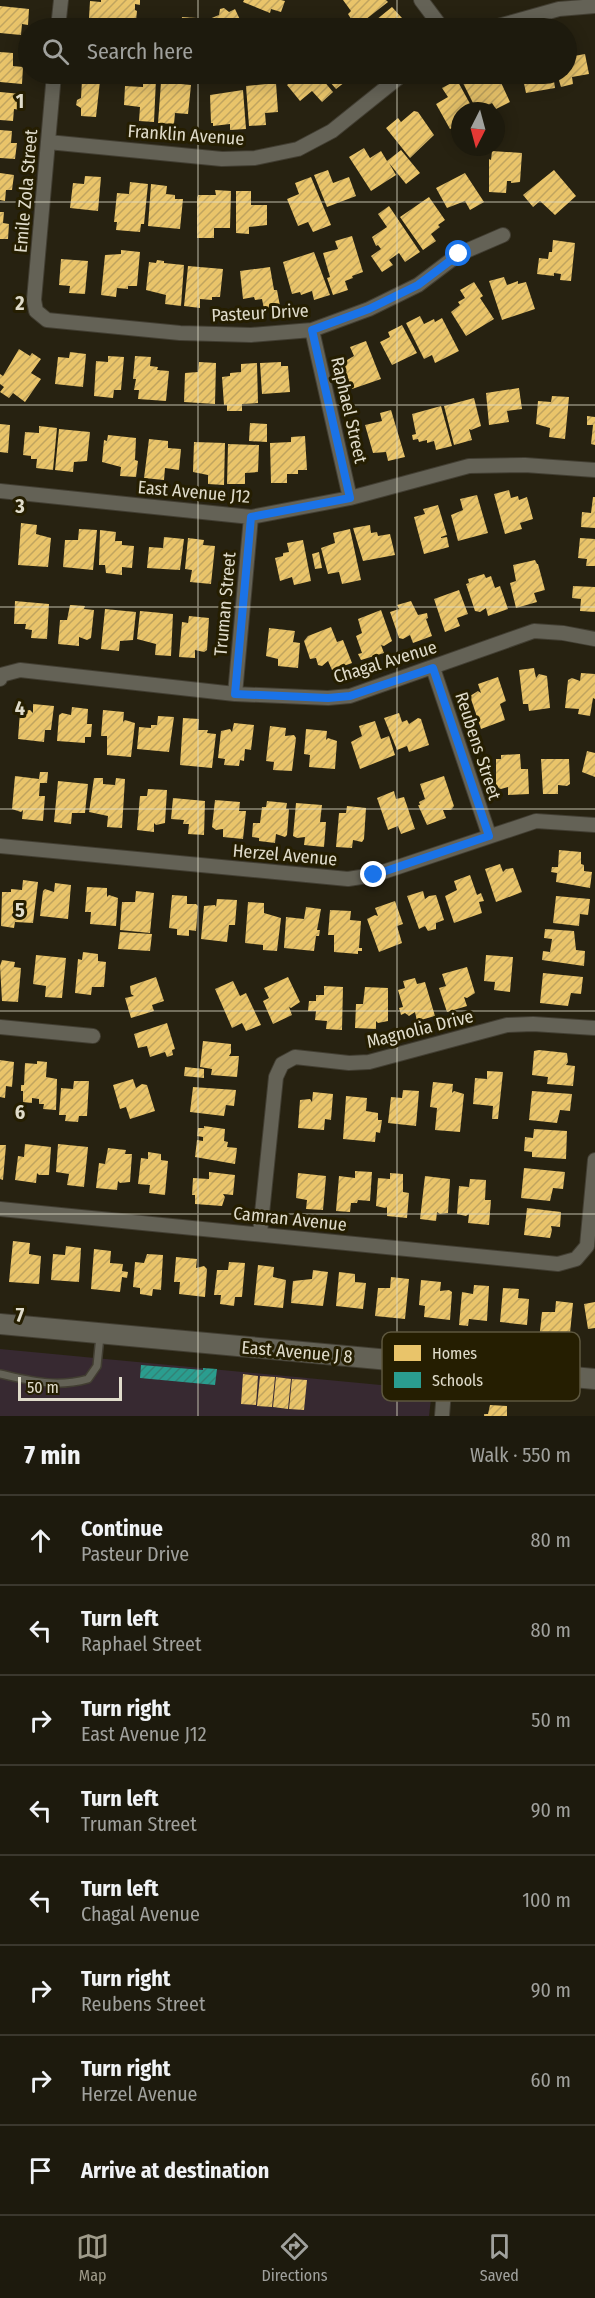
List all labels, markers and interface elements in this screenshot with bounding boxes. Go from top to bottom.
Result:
search box [18,18,577,84]
icon: search [39,35,72,68]
text: Search here [87,38,193,65]
text: 1 [16,89,24,113]
north arrow [451,102,505,156]
street label: Franklin Avenue [127,120,245,150]
street label: Emile Zola Street [10,128,42,254]
route start [445,240,471,266]
text: 2 [14,291,25,315]
street label: Pasteur Drive [211,299,309,327]
street label: Raphael Street [326,355,372,465]
street label: East Avenue J12 [137,476,251,508]
text: 3 [14,494,25,518]
street label: Truman Street [210,551,241,657]
street label: Chagal Avenue [331,636,439,688]
street label: Reubens Street [450,689,506,803]
text: 4 [15,696,25,720]
street label: Herzel Avenue [232,839,338,871]
route end [360,861,386,887]
text: 5 [15,898,25,922]
street label: Magnolia Drive [364,1005,476,1053]
text: 6 [15,1100,25,1124]
street label: Camran Avenue [232,1202,348,1236]
text: 7 [16,1303,25,1327]
legend [382,1332,580,1401]
street label: East Avenue J 8 [241,1336,353,1368]
text: Homes [432,1344,477,1363]
text: Schools [432,1371,483,1390]
scale bar [18,1374,122,1402]
text: 50 m [27,1378,59,1397]
text: 7 min [24,1440,81,1471]
text: Walk · 550 m [470,1443,571,1467]
text: Continue [81,1515,163,1542]
icon: ahead [24,1524,57,1557]
text: 80 m [531,1528,571,1552]
text: Pasteur Drive [81,1542,189,1566]
text: Turn left [81,1605,159,1632]
icon: left [24,1614,57,1647]
text: 80 m [531,1618,571,1642]
text: Raphael Street [81,1632,202,1656]
text: Turn right [81,1695,170,1722]
icon: right [24,1704,57,1737]
text: 50 m [531,1708,571,1732]
text: East Avenue J12 [81,1722,206,1746]
text: Turn left [81,1785,159,1812]
icon: left [24,1794,57,1827]
text: 90 m [531,1798,571,1822]
text: Truman Street [81,1812,197,1836]
text: Turn left [81,1875,159,1902]
icon: left [24,1884,57,1917]
text: 100 m [522,1888,571,1912]
text: Chagal Avenue [81,1902,200,1926]
text: Turn right [81,1965,170,1992]
icon: right [24,1974,57,2007]
text: 90 m [531,1978,571,2002]
text: Reubens Street [81,1992,205,2016]
text: Turn right [81,2055,170,2082]
icon: right [24,2064,57,2097]
text: 60 m [531,2068,571,2092]
text: Herzel Avenue [81,2082,198,2106]
icon: arrive [24,2154,57,2187]
text: Arrive at destination [81,2157,269,2184]
tab: Map [76,2230,109,2285]
tab: Directions [261,2230,328,2285]
tab: Saved [480,2230,519,2285]

